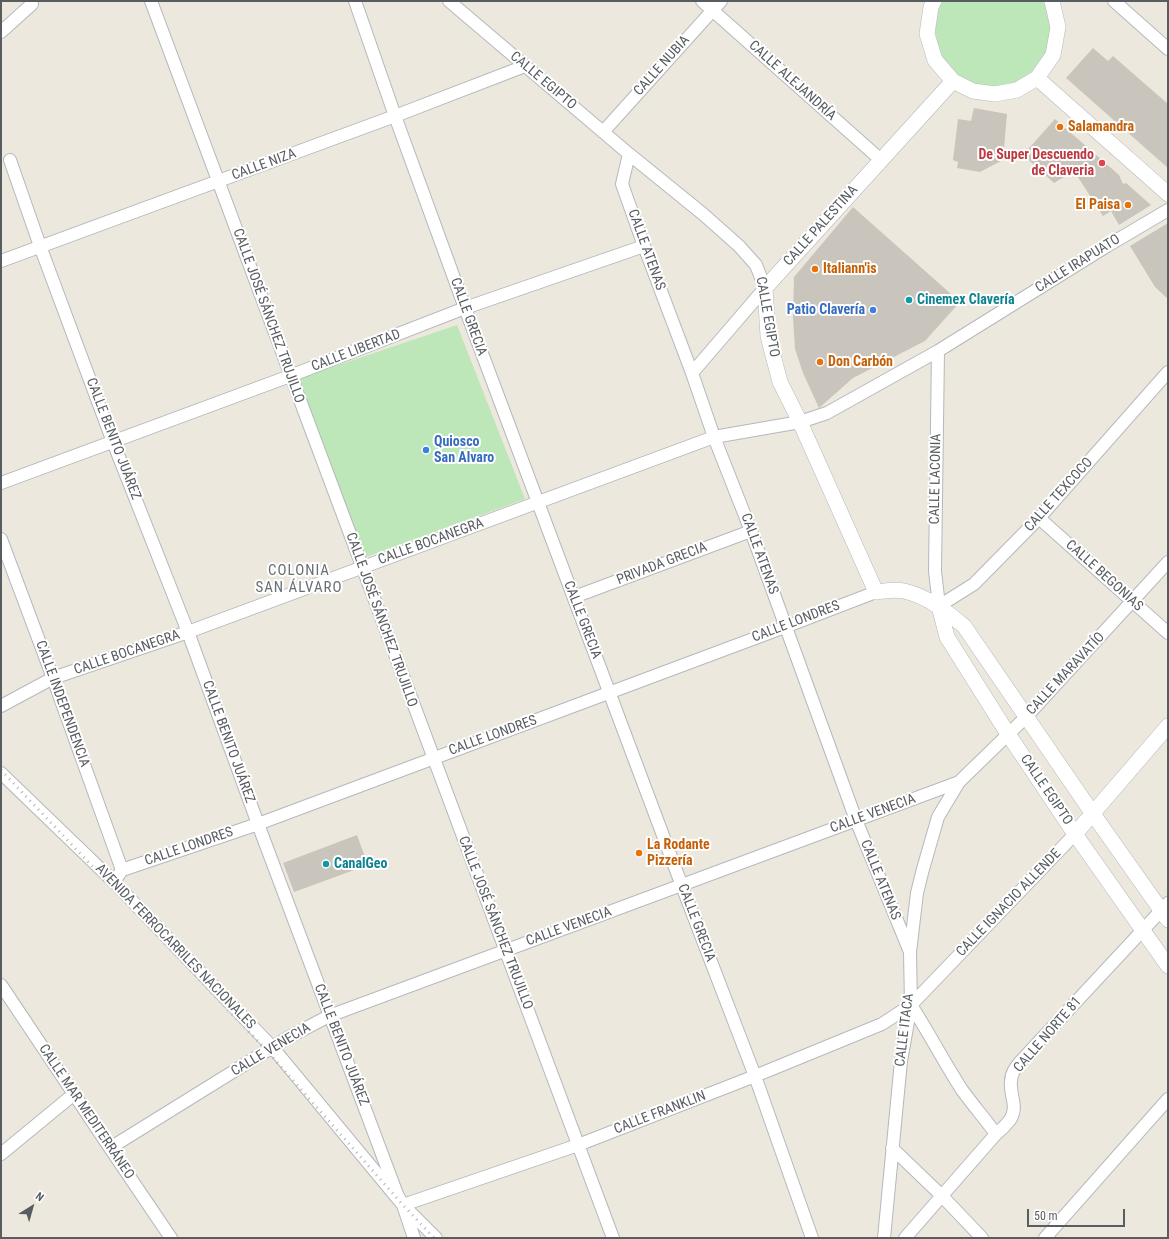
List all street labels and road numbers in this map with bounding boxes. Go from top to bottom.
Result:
street label: CALLE NUBIA [631,32,693,100]
street label: CALLE ALEJANDRÍA [745,37,839,125]
street label: CALLE EGIPTO [506,48,580,114]
street label: CALLE NIZA [230,146,298,184]
street label: CALLE PALESTINA [780,182,862,270]
street label: CALLE ATENAS [624,207,668,293]
street label: CALLE JOSÉ SÁNCHEZ TRUJILLO [229,227,307,405]
street label: CALLE IRAPUATO [1033,231,1123,297]
street label: CALLE EGIPTO [752,275,782,359]
street label: CALLE GRECIA [446,276,490,358]
street label: CALLE LIBERTAD [309,326,403,376]
street label: CALLE BENITO JUÁREZ [82,376,144,502]
street label: CALLE LACONIA [927,433,945,525]
street label: CALLE TEXCOCO [1021,454,1097,536]
street label: CALLE ATENAS [737,511,781,597]
street label: CALLE BOCANEGRA [376,515,486,569]
street label: CALLE JOSÉ SÁNCHEZ TRUJILLO [342,531,420,709]
street label: CALLE BEGONIAS [1062,537,1146,615]
street label: PRIVADA GRECIA [614,539,710,589]
street label: CALLE GRECIA [560,579,604,661]
street label: CALLE LONDRES [750,598,842,646]
street label: CALLE BOCANEGRA [72,627,182,679]
street label: CALLE MARAVATÍO [1023,629,1109,719]
street label: CALLE INDEPENDENCIA [31,639,93,769]
street label: CALLE BENITO JUÁREZ [198,678,258,806]
street label: CALLE LONDRES [447,712,539,760]
street label: CALLE EGIPTO [1016,752,1076,828]
street label: CALLE VENECIA [828,791,918,837]
street label: CALLE LONDRES [143,824,235,870]
street label: CALLE JOSÉ SÁNCHEZ TRUJILLO [454,834,536,1012]
street label: CALLE ATENAS [856,837,904,923]
street label: CALLE IGNACIO ALLENDE [953,846,1065,960]
street label: AVENIDA FERROCARRILES NACIONALES [91,861,259,1033]
street label: CALLE GRECIA [674,882,718,964]
street label: CALLE VENECIA [524,904,614,950]
street label: CALLE BENITO JUÁREZ [310,982,372,1108]
street label: CALLE ITACA [892,992,918,1068]
street label: CALLE NORTE 81 [1011,994,1085,1076]
street label: CALLE VENECIA [228,1020,314,1080]
street label: CALLE MAR MEDITERRÁNEO [35,1041,137,1183]
street label: CALLE FRANKLIN [612,1088,708,1138]

